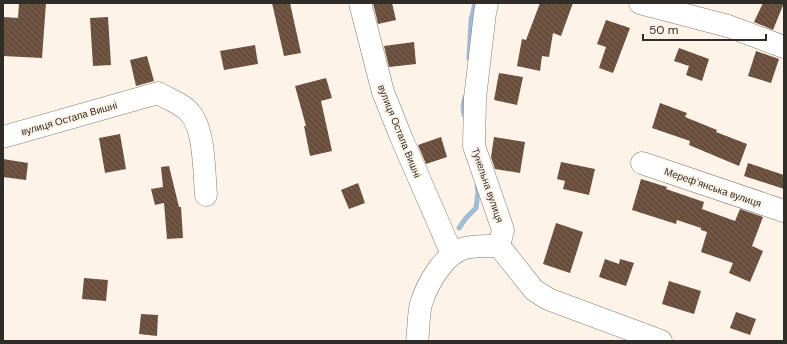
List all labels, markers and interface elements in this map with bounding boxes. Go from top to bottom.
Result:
scale bar [643,16,766,42]
text: 50 m [649,22,678,38]
street label: вулиця Остапа Вишні [375,83,424,180]
street label: вулиця Остапа Вишні [19,99,119,138]
street label: Тунельна вулиця [469,146,506,224]
street label: Мерефʼянська вулиця [663,165,763,210]

